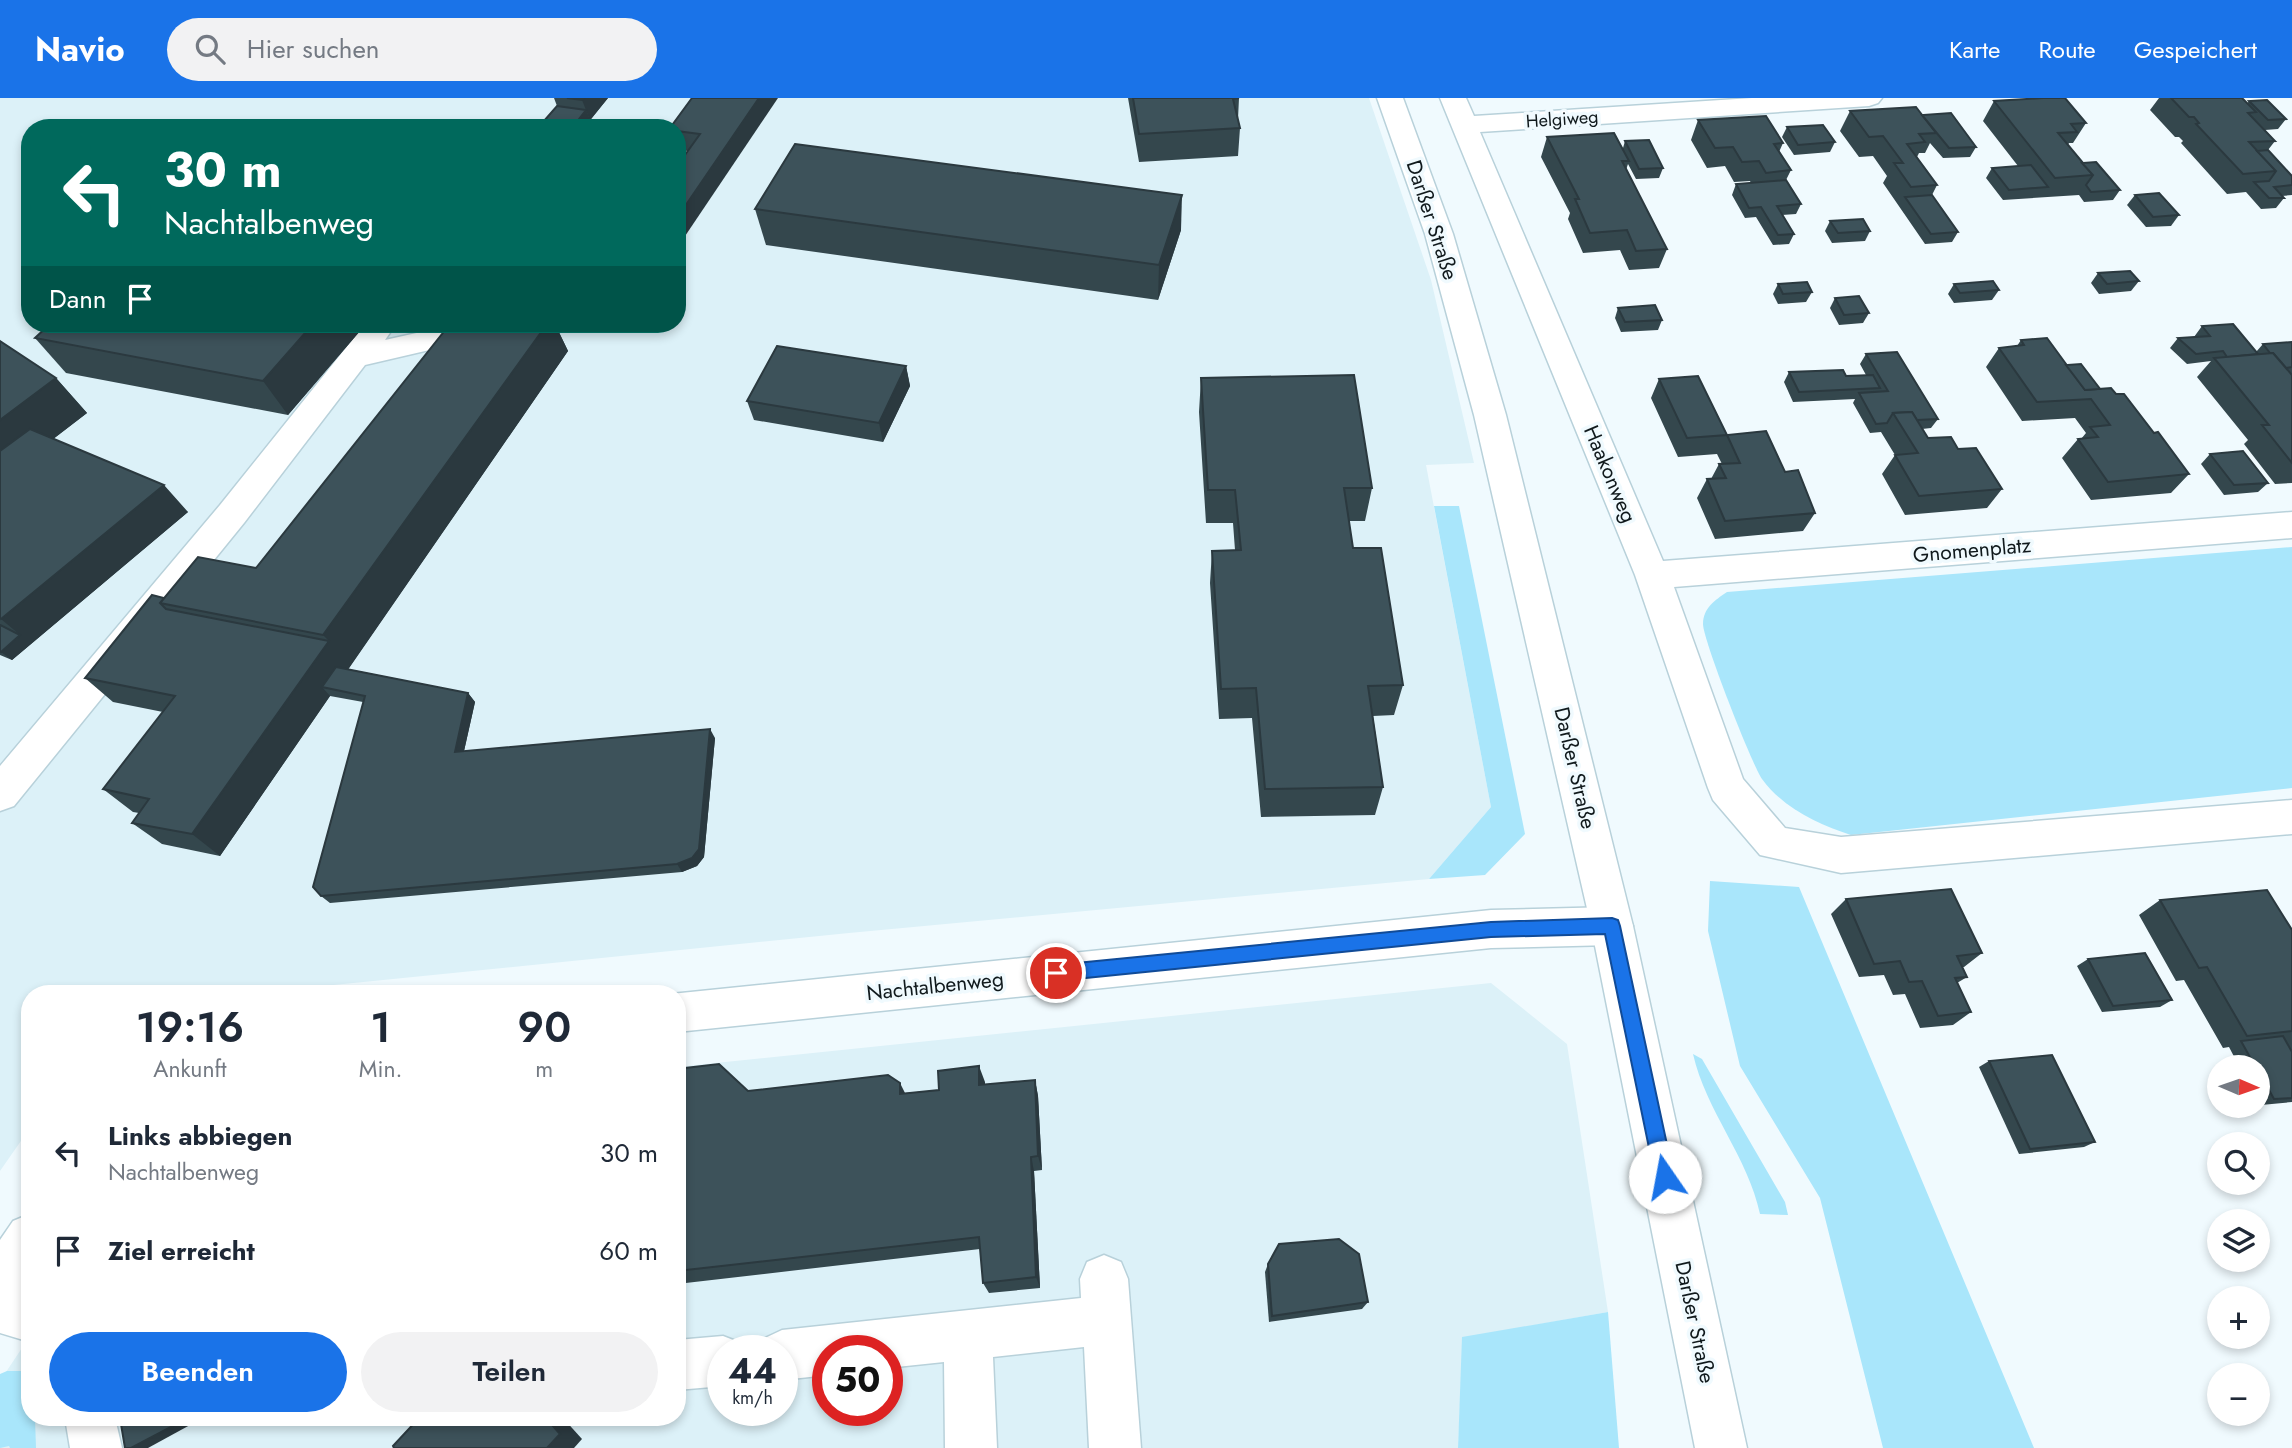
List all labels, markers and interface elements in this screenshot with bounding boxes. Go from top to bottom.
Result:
search box [167,18,657,81]
text: Navio [35,26,125,73]
icon: search [191,30,229,68]
text: Hier suchen [247,30,380,68]
text: Karte [1949,32,2000,67]
text: Route [2038,32,2096,67]
text: Gespeichert [2134,32,2257,67]
street label: Helgiweg [1525,103,1599,135]
text: 30 m [164,135,282,205]
icon: left [49,147,140,238]
street label: Darßer Straße [1399,156,1466,284]
text: Nachtalbenweg [164,200,374,246]
text: Dann [49,280,107,318]
icon: arrive [121,280,159,318]
street label: Haakonweg [1576,421,1644,527]
street label: Gnomenplatz [1912,530,2033,570]
street label: Darßer Straße [1546,704,1604,832]
pin [1026,943,1086,1003]
icon: arrive [1037,954,1075,992]
street label: Nachtalbenweg [865,964,1005,1008]
text: 19:16 [136,997,244,1058]
text: 1 [370,997,391,1058]
text: 90 [517,997,571,1058]
text: Ankunft [153,1052,227,1086]
text: Min. [359,1052,402,1086]
text: m [535,1052,553,1086]
north arrow [2207,1055,2270,1118]
map controls [2207,1055,2270,1426]
text: Links abbiegen [108,1117,292,1155]
button: search [2207,1132,2270,1195]
icon: left [49,1134,87,1172]
text: 30 m [600,1134,658,1172]
position arrow [1628,1140,1702,1214]
text: Nachtalbenweg [108,1155,259,1189]
button: layers [2207,1209,2270,1272]
icon: arrive [49,1232,87,1270]
text: Ziel erreicht [108,1232,255,1270]
text: 60 m [599,1232,658,1270]
street label: Darßer Straße [1667,1258,1723,1386]
button: + [2207,1286,2270,1349]
button: Beenden [49,1332,347,1412]
button: Teilen [361,1332,658,1412]
speed limit sign: 50 [812,1335,903,1426]
text: 44 [728,1346,777,1396]
button: − [2207,1363,2270,1426]
text: km/h [732,1385,773,1411]

